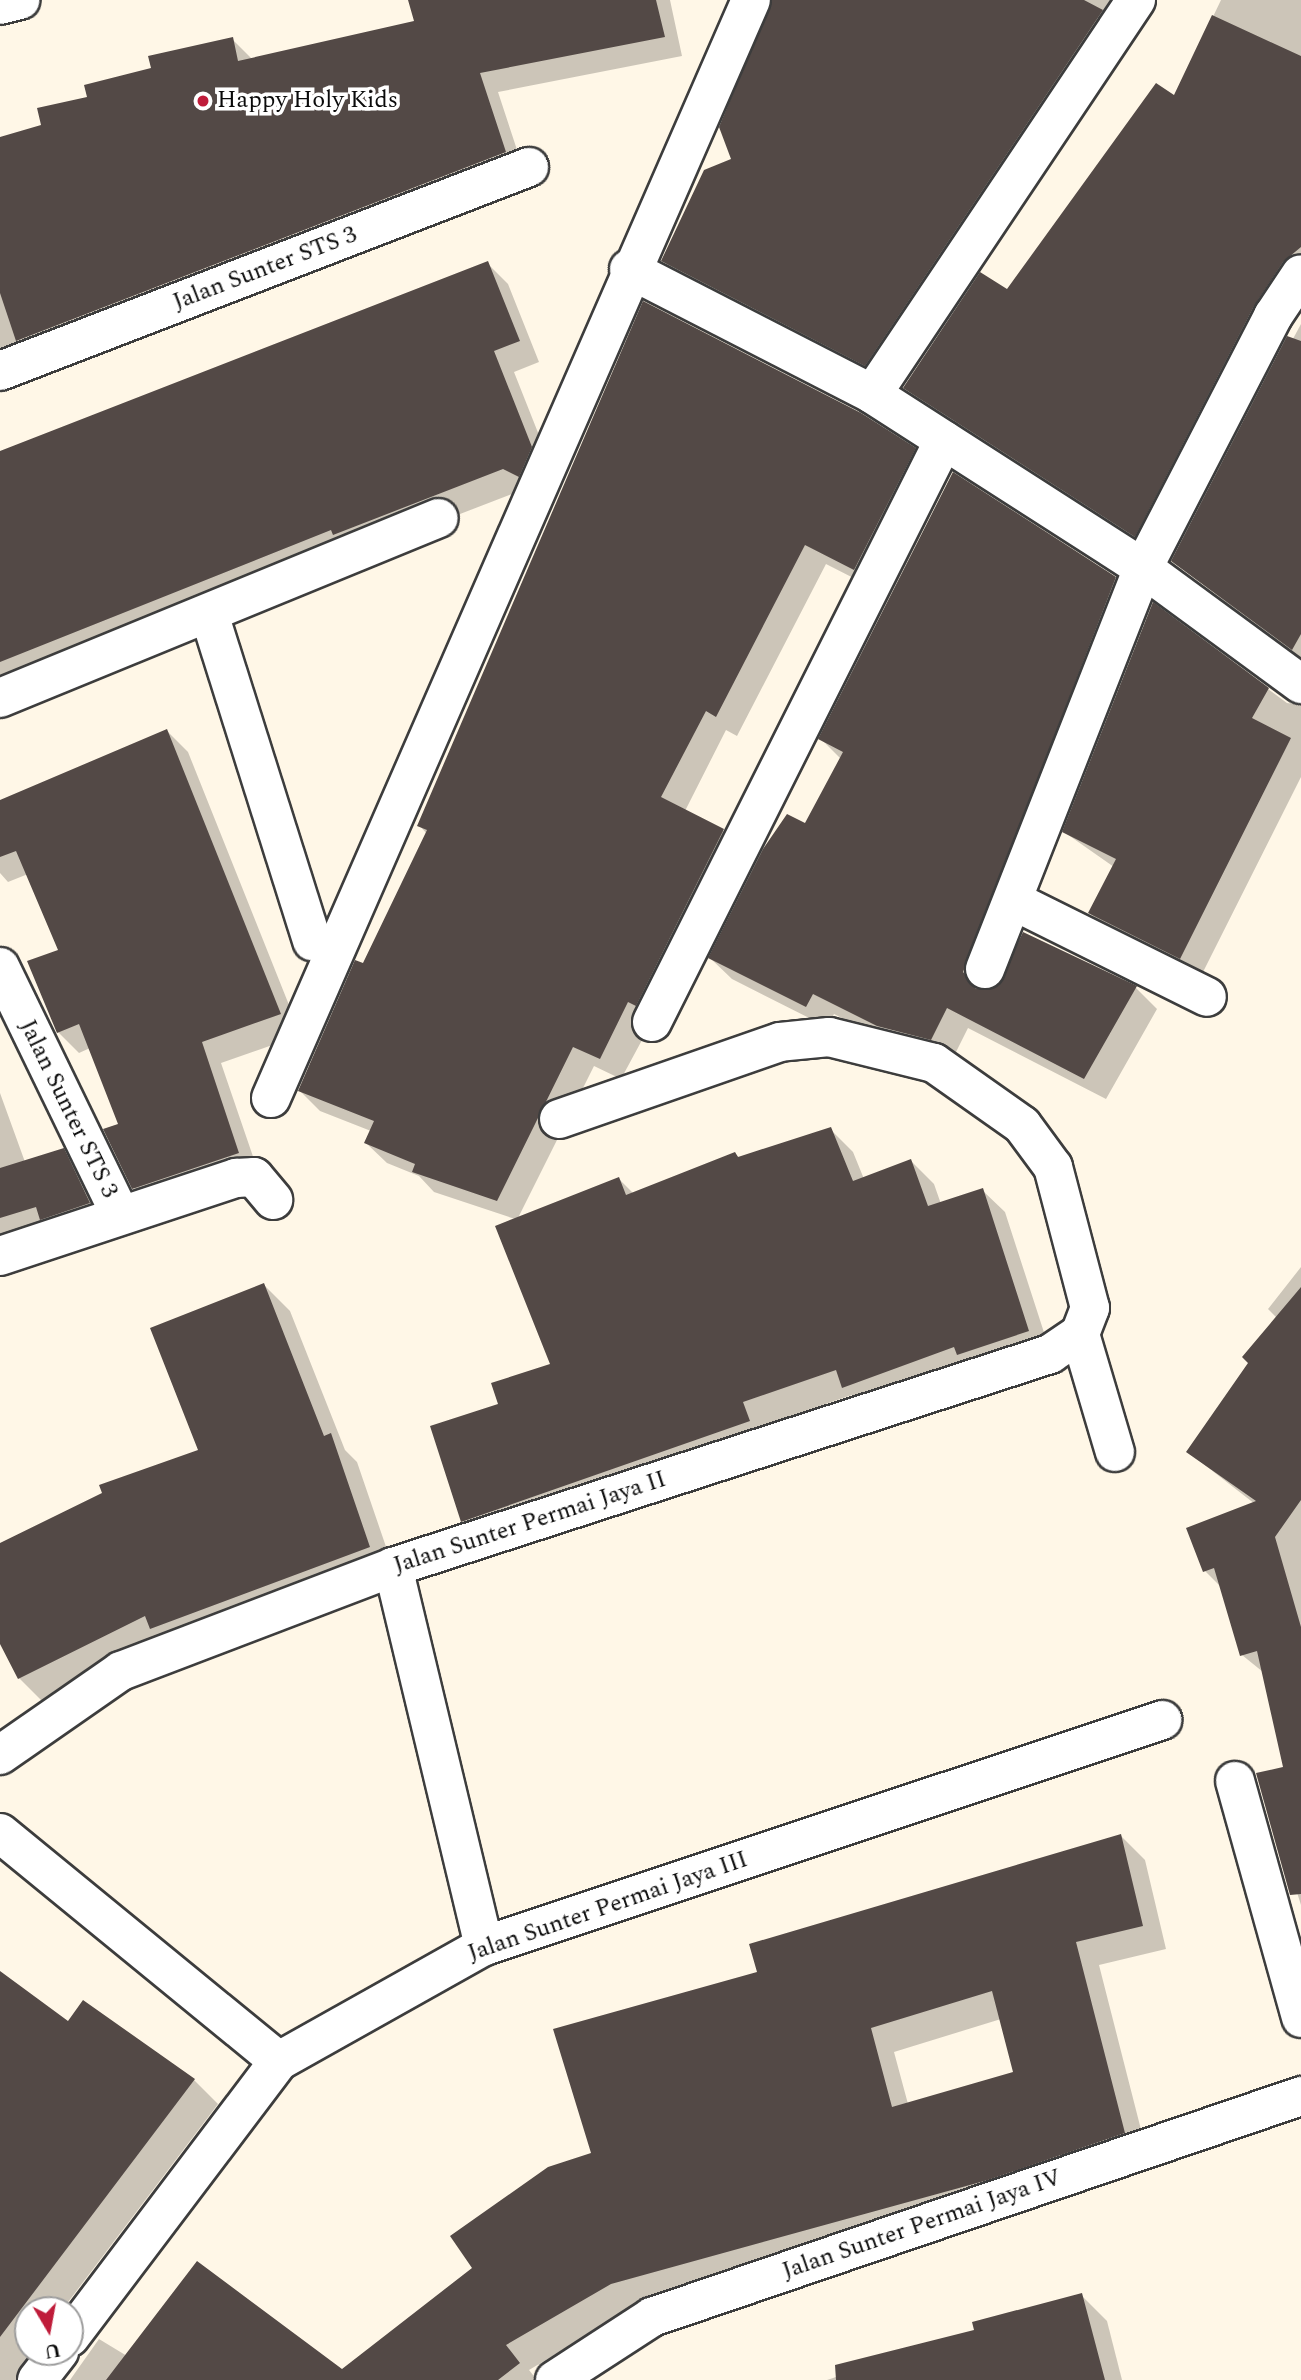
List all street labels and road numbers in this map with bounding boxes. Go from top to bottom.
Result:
street label: Jalan Sunter STS 3 [169,221,361,317]
street label: Jalan Sunter STS 3 [12,1015,124,1203]
street label: Jalan Sunter Permai Jaya II [390,1465,670,1581]
street label: Jalan Sunter Permai Jaya III [464,1845,752,1969]
street label: Jalan Sunter Permai Jaya IV [779,2164,1065,2286]

